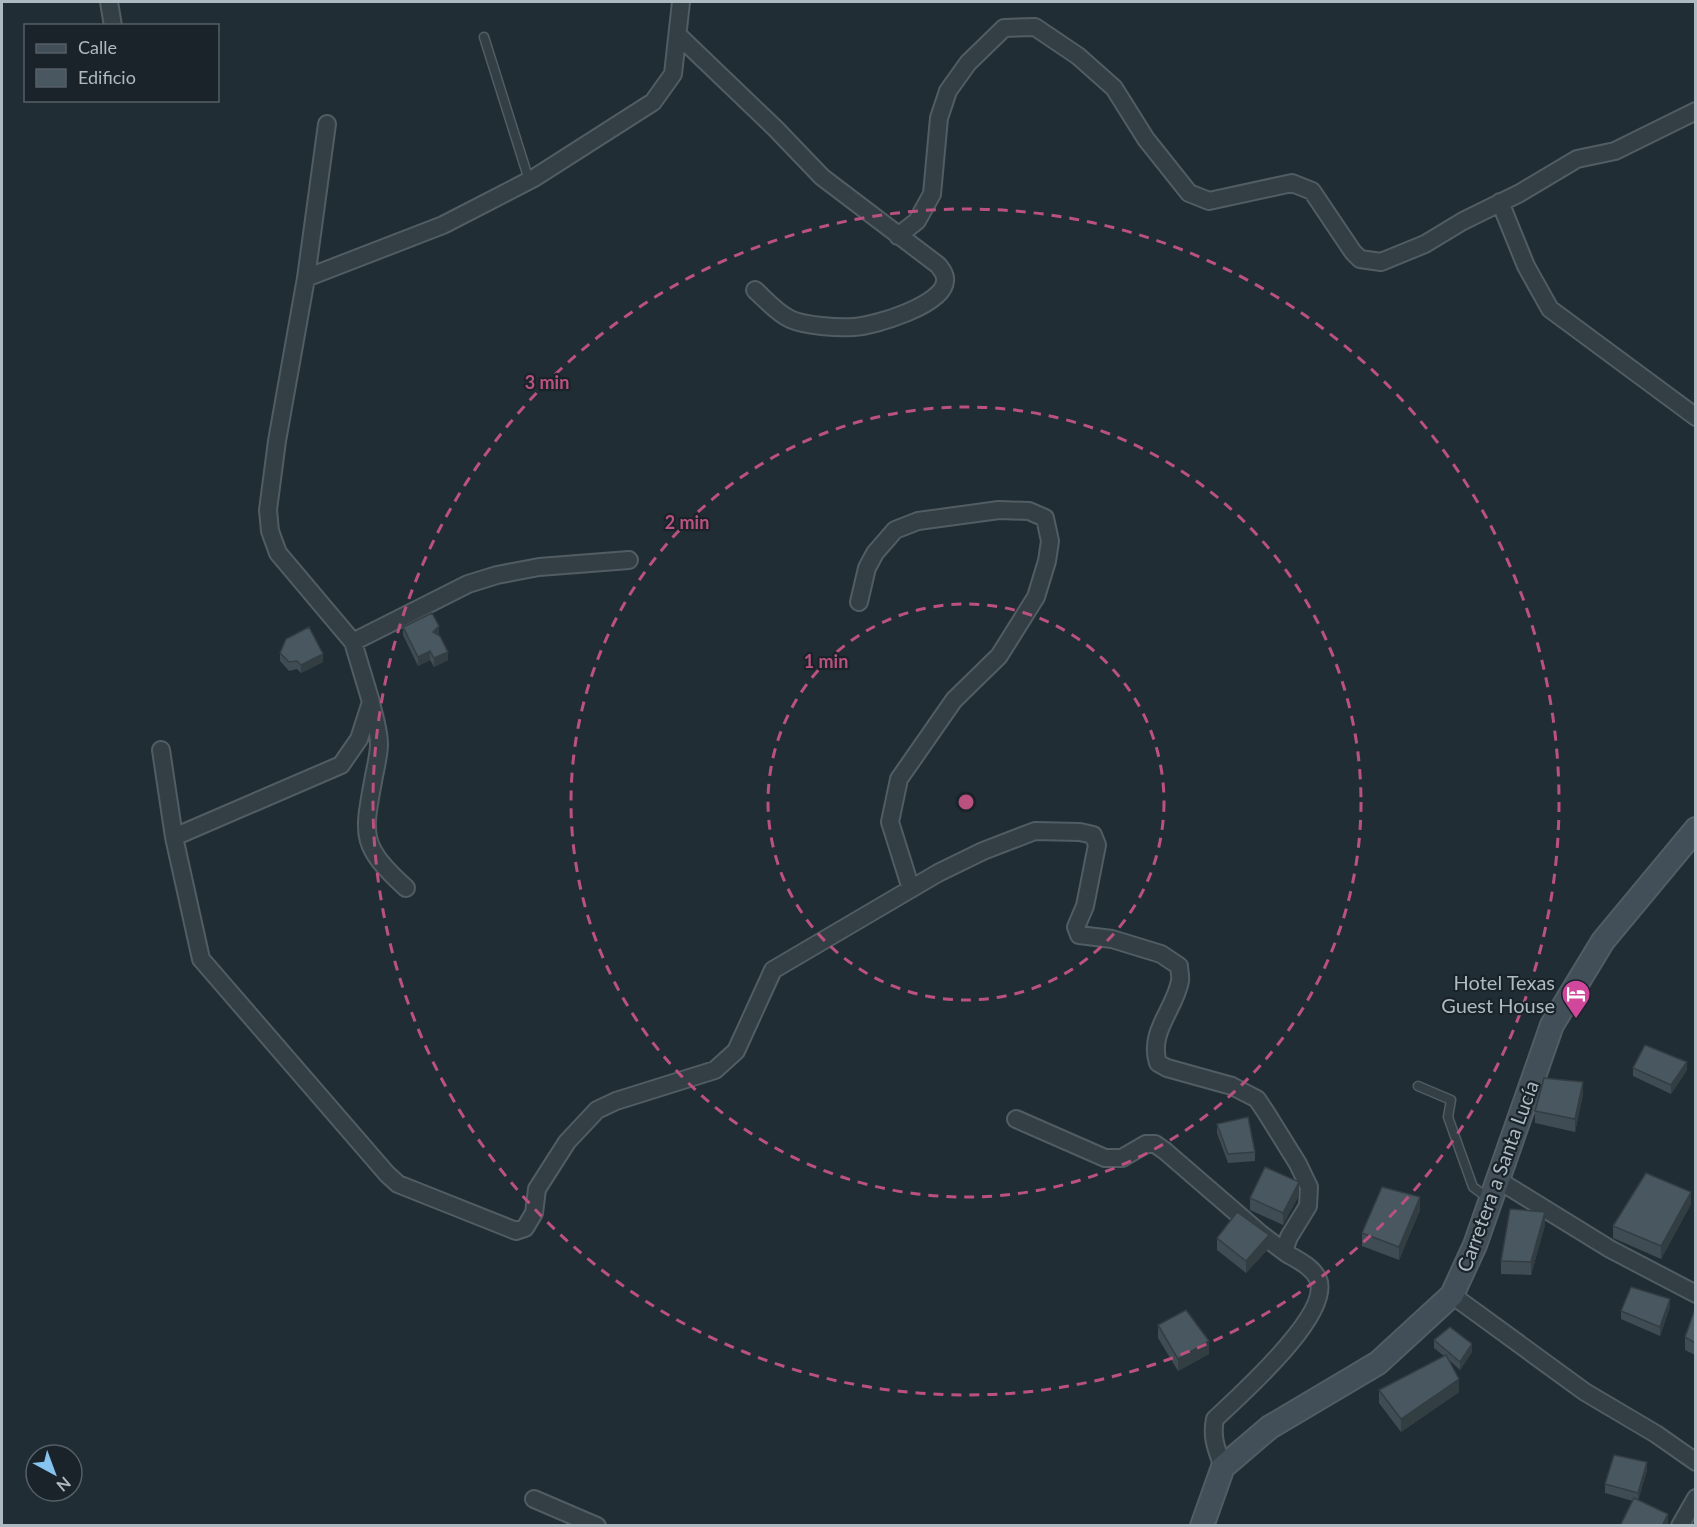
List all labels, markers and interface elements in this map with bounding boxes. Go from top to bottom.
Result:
legend [24,24,219,102]
text: Calle [78,36,117,58]
text: Edificio [78,66,136,88]
text: 3 min [525,371,569,393]
text: 2 min [665,511,709,533]
text: 1 min [804,650,848,672]
centre of rings [956,792,976,812]
place label: Hotel Texas Guest House [1441,970,1555,1017]
hotel icon: Hotel Texas Guest House [1560,978,1592,1020]
street label: Carretera a Santa Lucía [1451,1077,1543,1275]
north arrow [24,1443,84,1503]
text: N [53,1473,75,1496]

